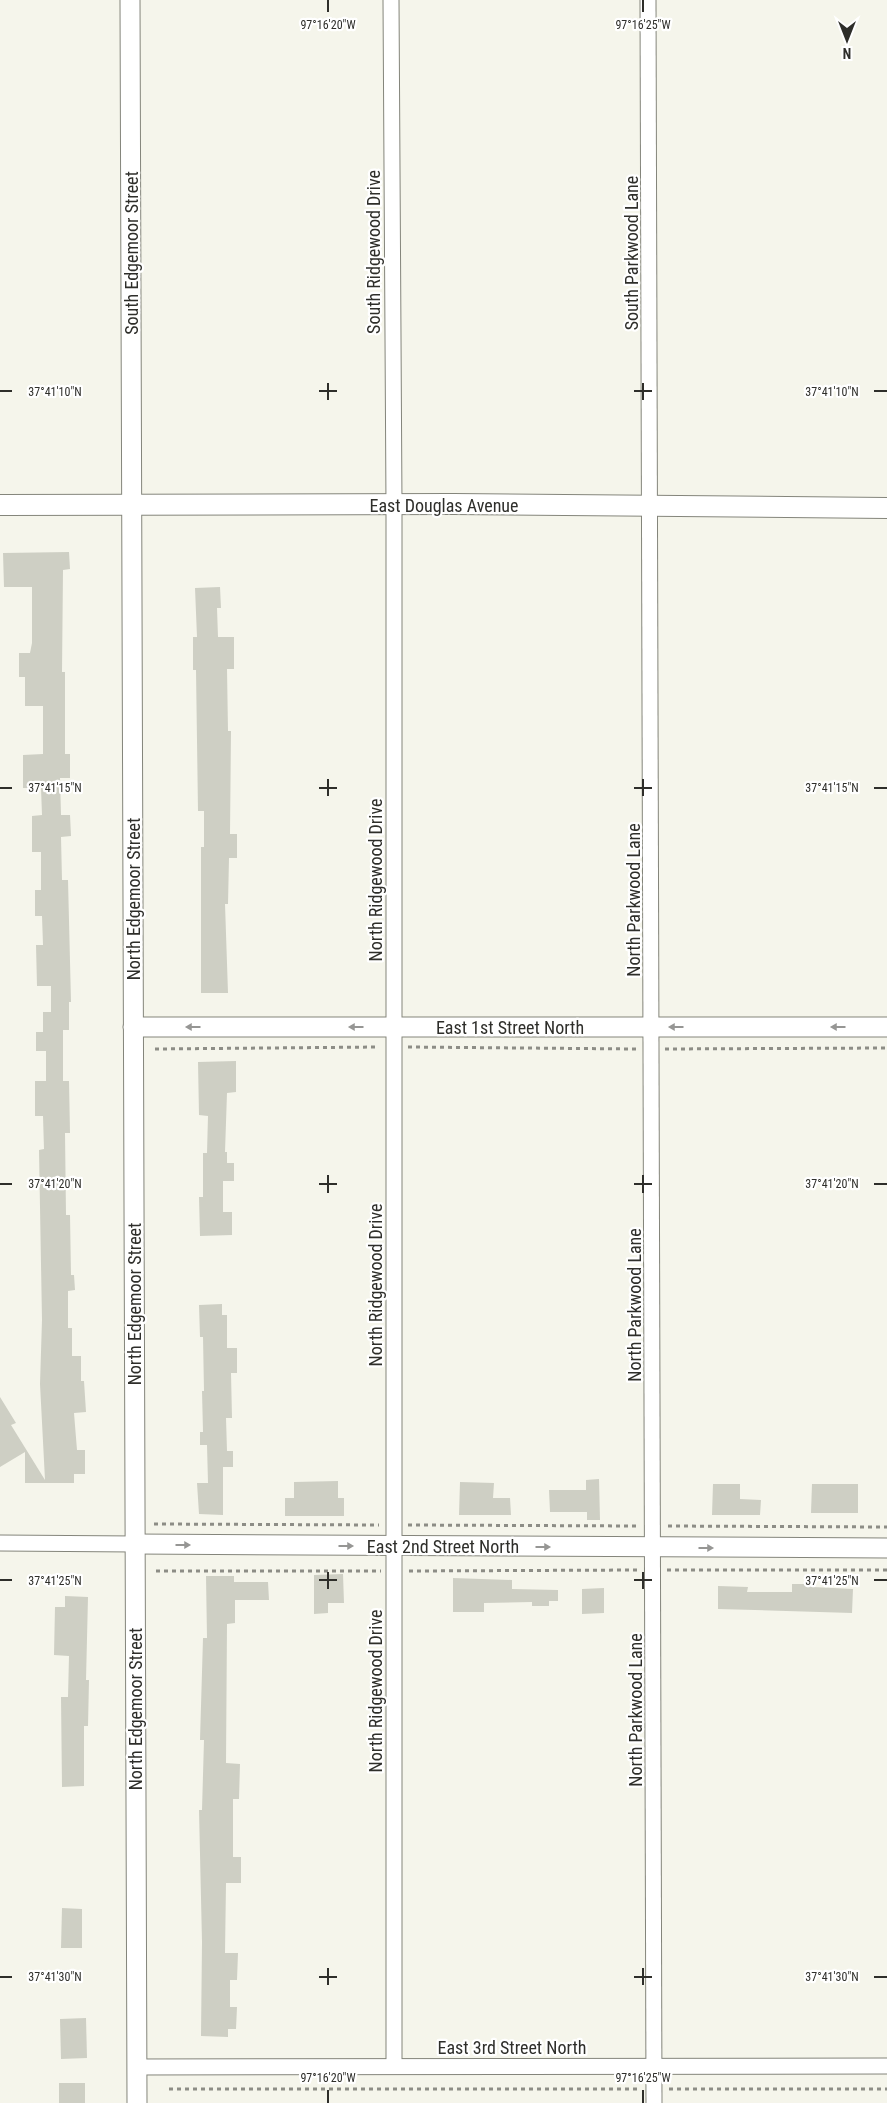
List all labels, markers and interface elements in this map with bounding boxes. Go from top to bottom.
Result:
north arrow [822,15,872,65]
text: 97°16'20"W [300,18,356,32]
text: 97°16'25"W [615,18,671,32]
text: N [843,45,851,61]
street label: South Ridgewood Drive [363,170,384,334]
street label: South Edgemoor Street [121,171,142,335]
street label: South Parkwood Lane [621,176,642,330]
text: 37°41'10"N [28,385,82,399]
text: 37°41'10"N [805,385,859,399]
street label: East Douglas Avenue [369,495,519,516]
text: 37°41'15"N [28,781,82,795]
text: 37°41'15"N [805,781,859,795]
street label: North Ridgewood Drive [365,799,386,961]
street label: North Edgemoor Street [123,818,144,980]
street label: North Parkwood Lane [623,823,644,977]
street label: East 1st Street North [436,1017,584,1038]
one-way arrow [185,1023,201,1031]
one-way arrow [348,1023,364,1031]
one-way arrow [668,1023,684,1031]
one-way arrow [830,1023,846,1031]
text: 37°41'20"N [28,1177,82,1191]
text: 37°41'20"N [805,1177,859,1191]
street label: North Ridgewood Drive [365,1204,386,1366]
street label: North Edgemoor Street [124,1223,145,1385]
street label: North Parkwood Lane [624,1228,645,1382]
street label: East 2nd Street North [367,1536,519,1557]
one-way arrow [176,1541,192,1549]
one-way arrow [338,1542,354,1550]
one-way arrow [536,1543,552,1551]
one-way arrow [698,1544,714,1552]
text: 37°41'25"N [28,1574,82,1588]
text: 37°41'25"N [805,1574,859,1588]
street label: North Ridgewood Drive [365,1610,386,1772]
street label: North Edgemoor Street [125,1628,146,1790]
street label: North Parkwood Lane [625,1633,646,1787]
text: 37°41'30"N [28,1970,82,1984]
text: 37°41'30"N [805,1970,859,1984]
street label: East 3rd Street North [438,2037,586,2058]
text: 97°16'20"W [300,2071,356,2085]
text: 97°16'25"W [615,2071,671,2085]

